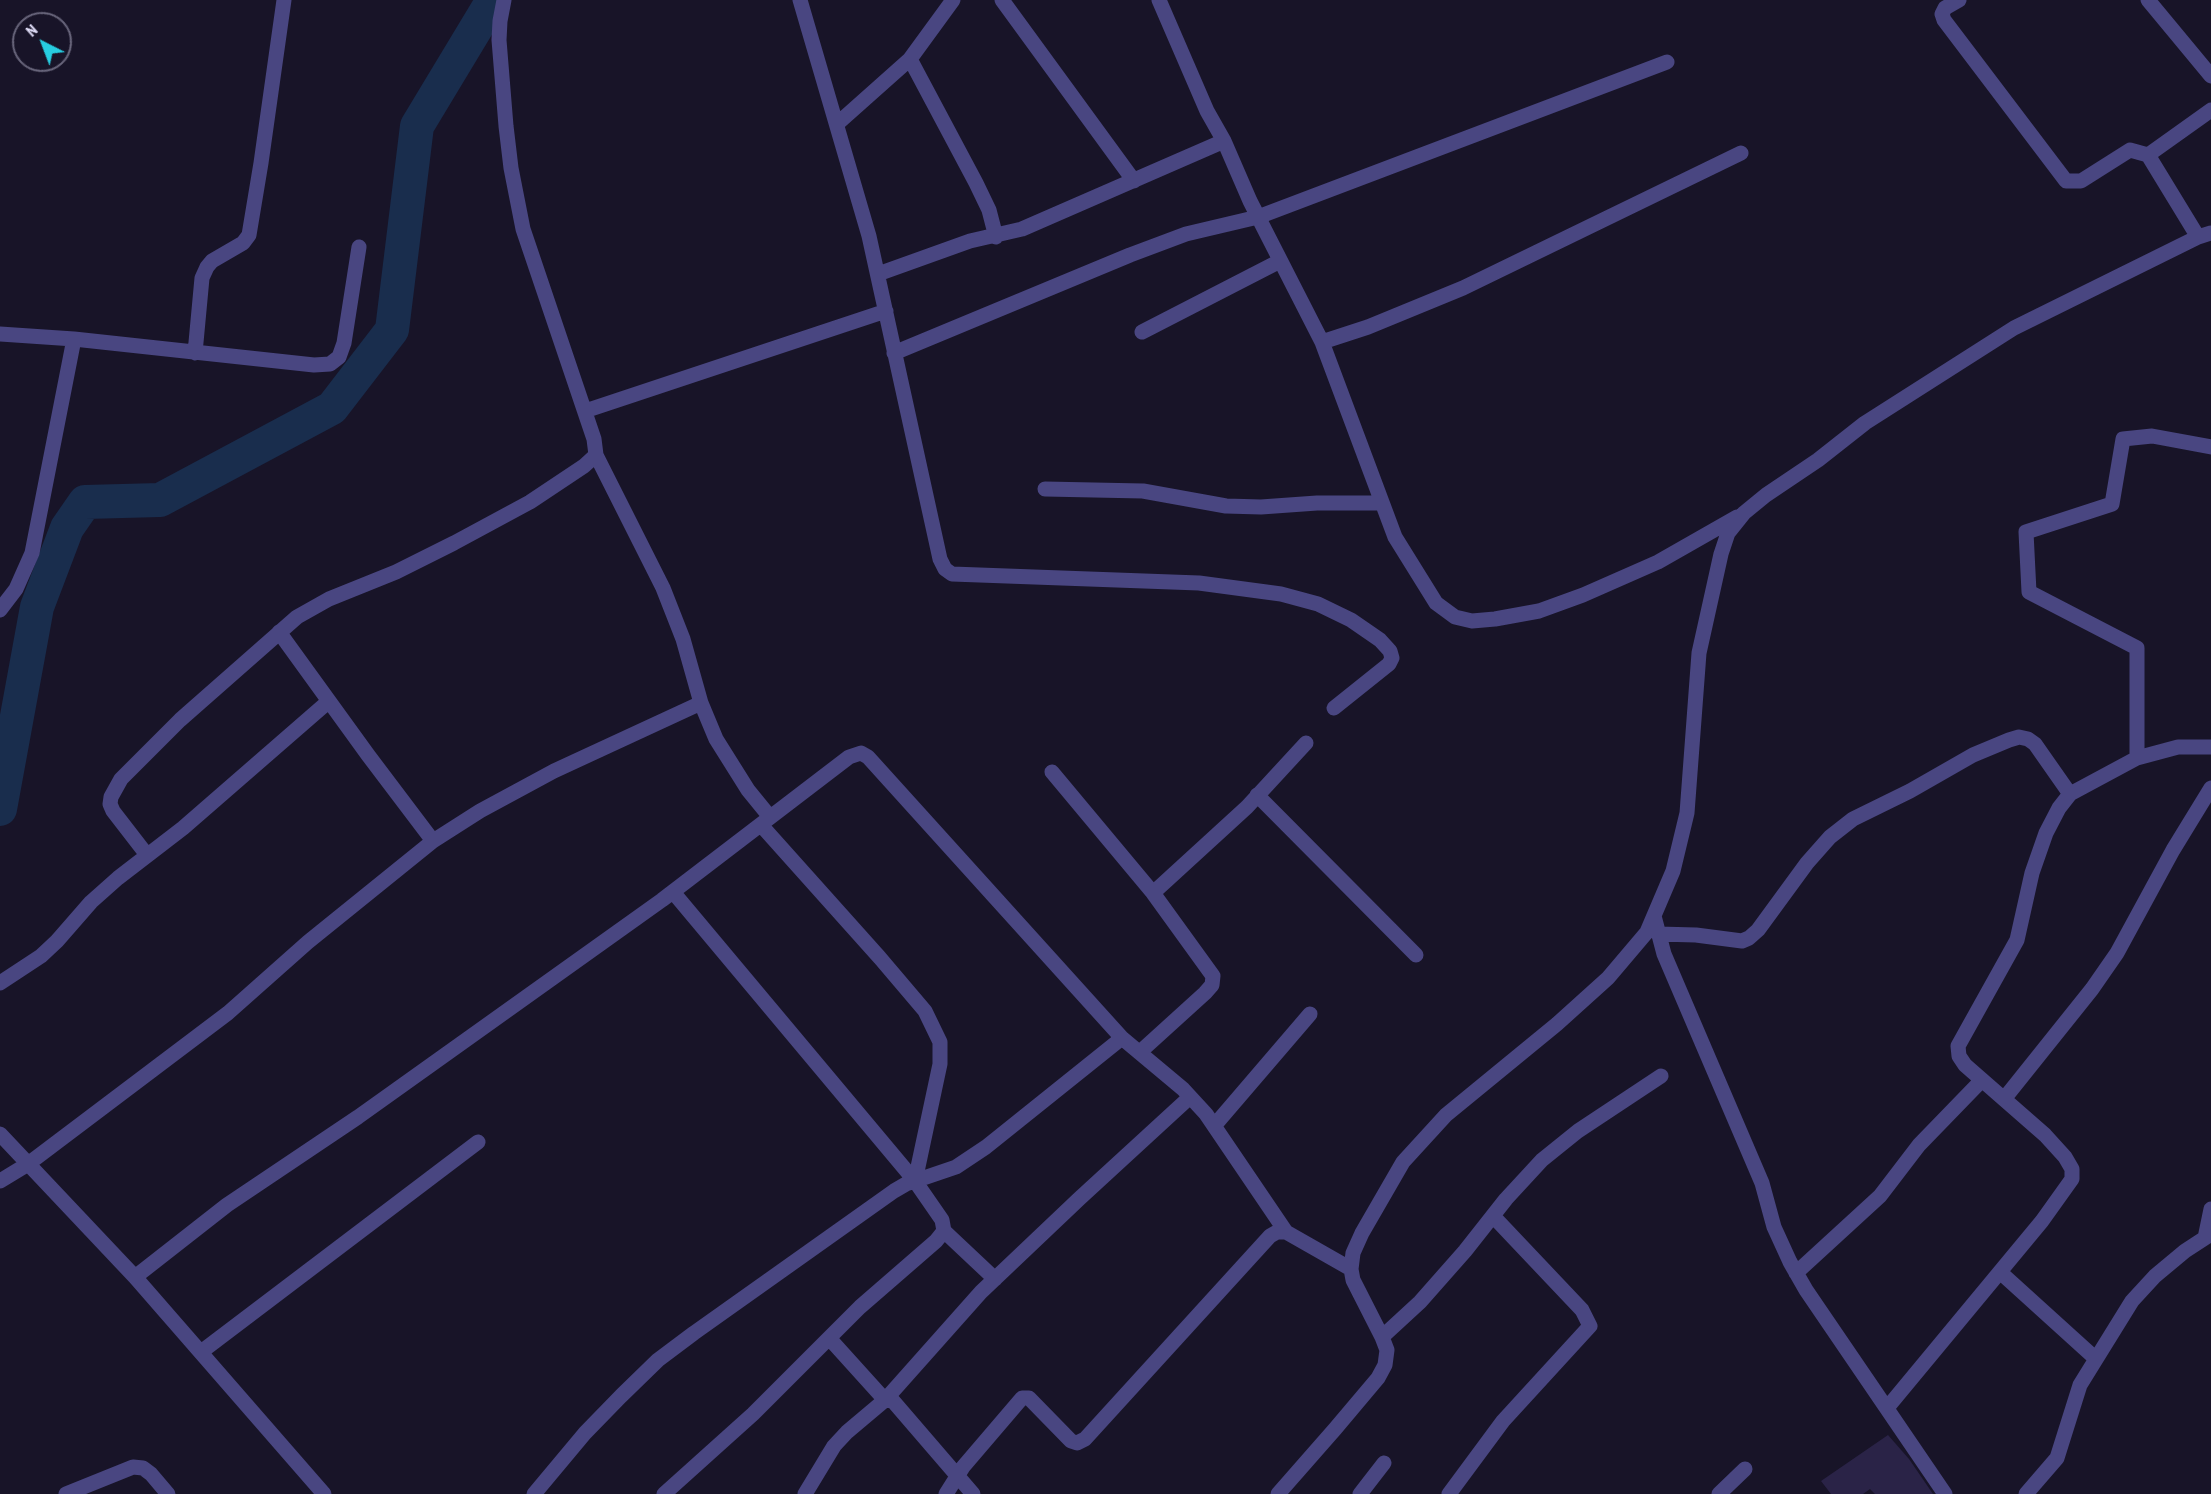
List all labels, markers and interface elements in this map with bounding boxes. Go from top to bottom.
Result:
north arrow [12,12,72,72]
text: N [21,20,41,40]

